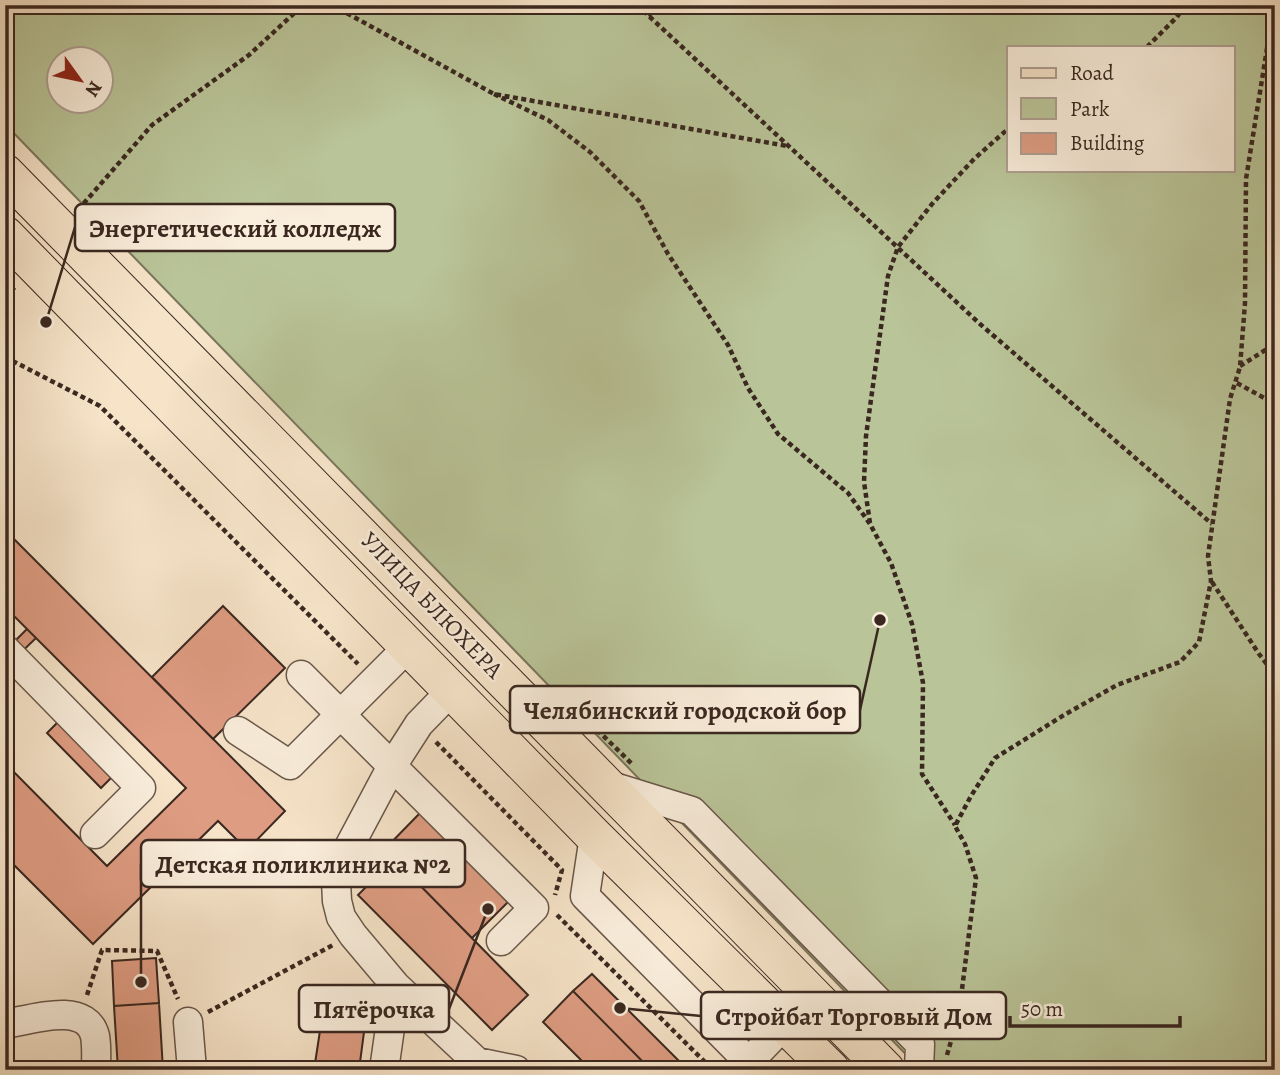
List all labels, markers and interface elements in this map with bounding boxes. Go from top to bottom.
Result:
north arrow [46,46,116,116]
legend [1007,46,1234,172]
text: Road [1070,59,1114,87]
text: N [79,76,108,102]
text: Park [1070,95,1110,123]
text: Building [1070,129,1145,157]
callout: Энергетический колледж [75,204,395,251]
text: Энергетический колледж [89,211,381,246]
street label: УЛИЦА БЛЮХЕРА [354,525,511,686]
callout: Челябинский городской бор [510,686,860,733]
text: Челябинский городской бор [524,693,847,728]
callout: Детская поликлиника №2 [141,840,465,887]
text: Детская поликлиника №2 [155,847,451,882]
scale bar [1010,984,1180,1028]
callout: Пятёрочка [299,985,449,1032]
text: Пятёрочка [313,992,436,1027]
callout: Стройбат Торговый Дом [701,992,1006,1039]
text: 50 m [1021,995,1063,1023]
text: Стройбат Торговый Дом [715,999,993,1034]

